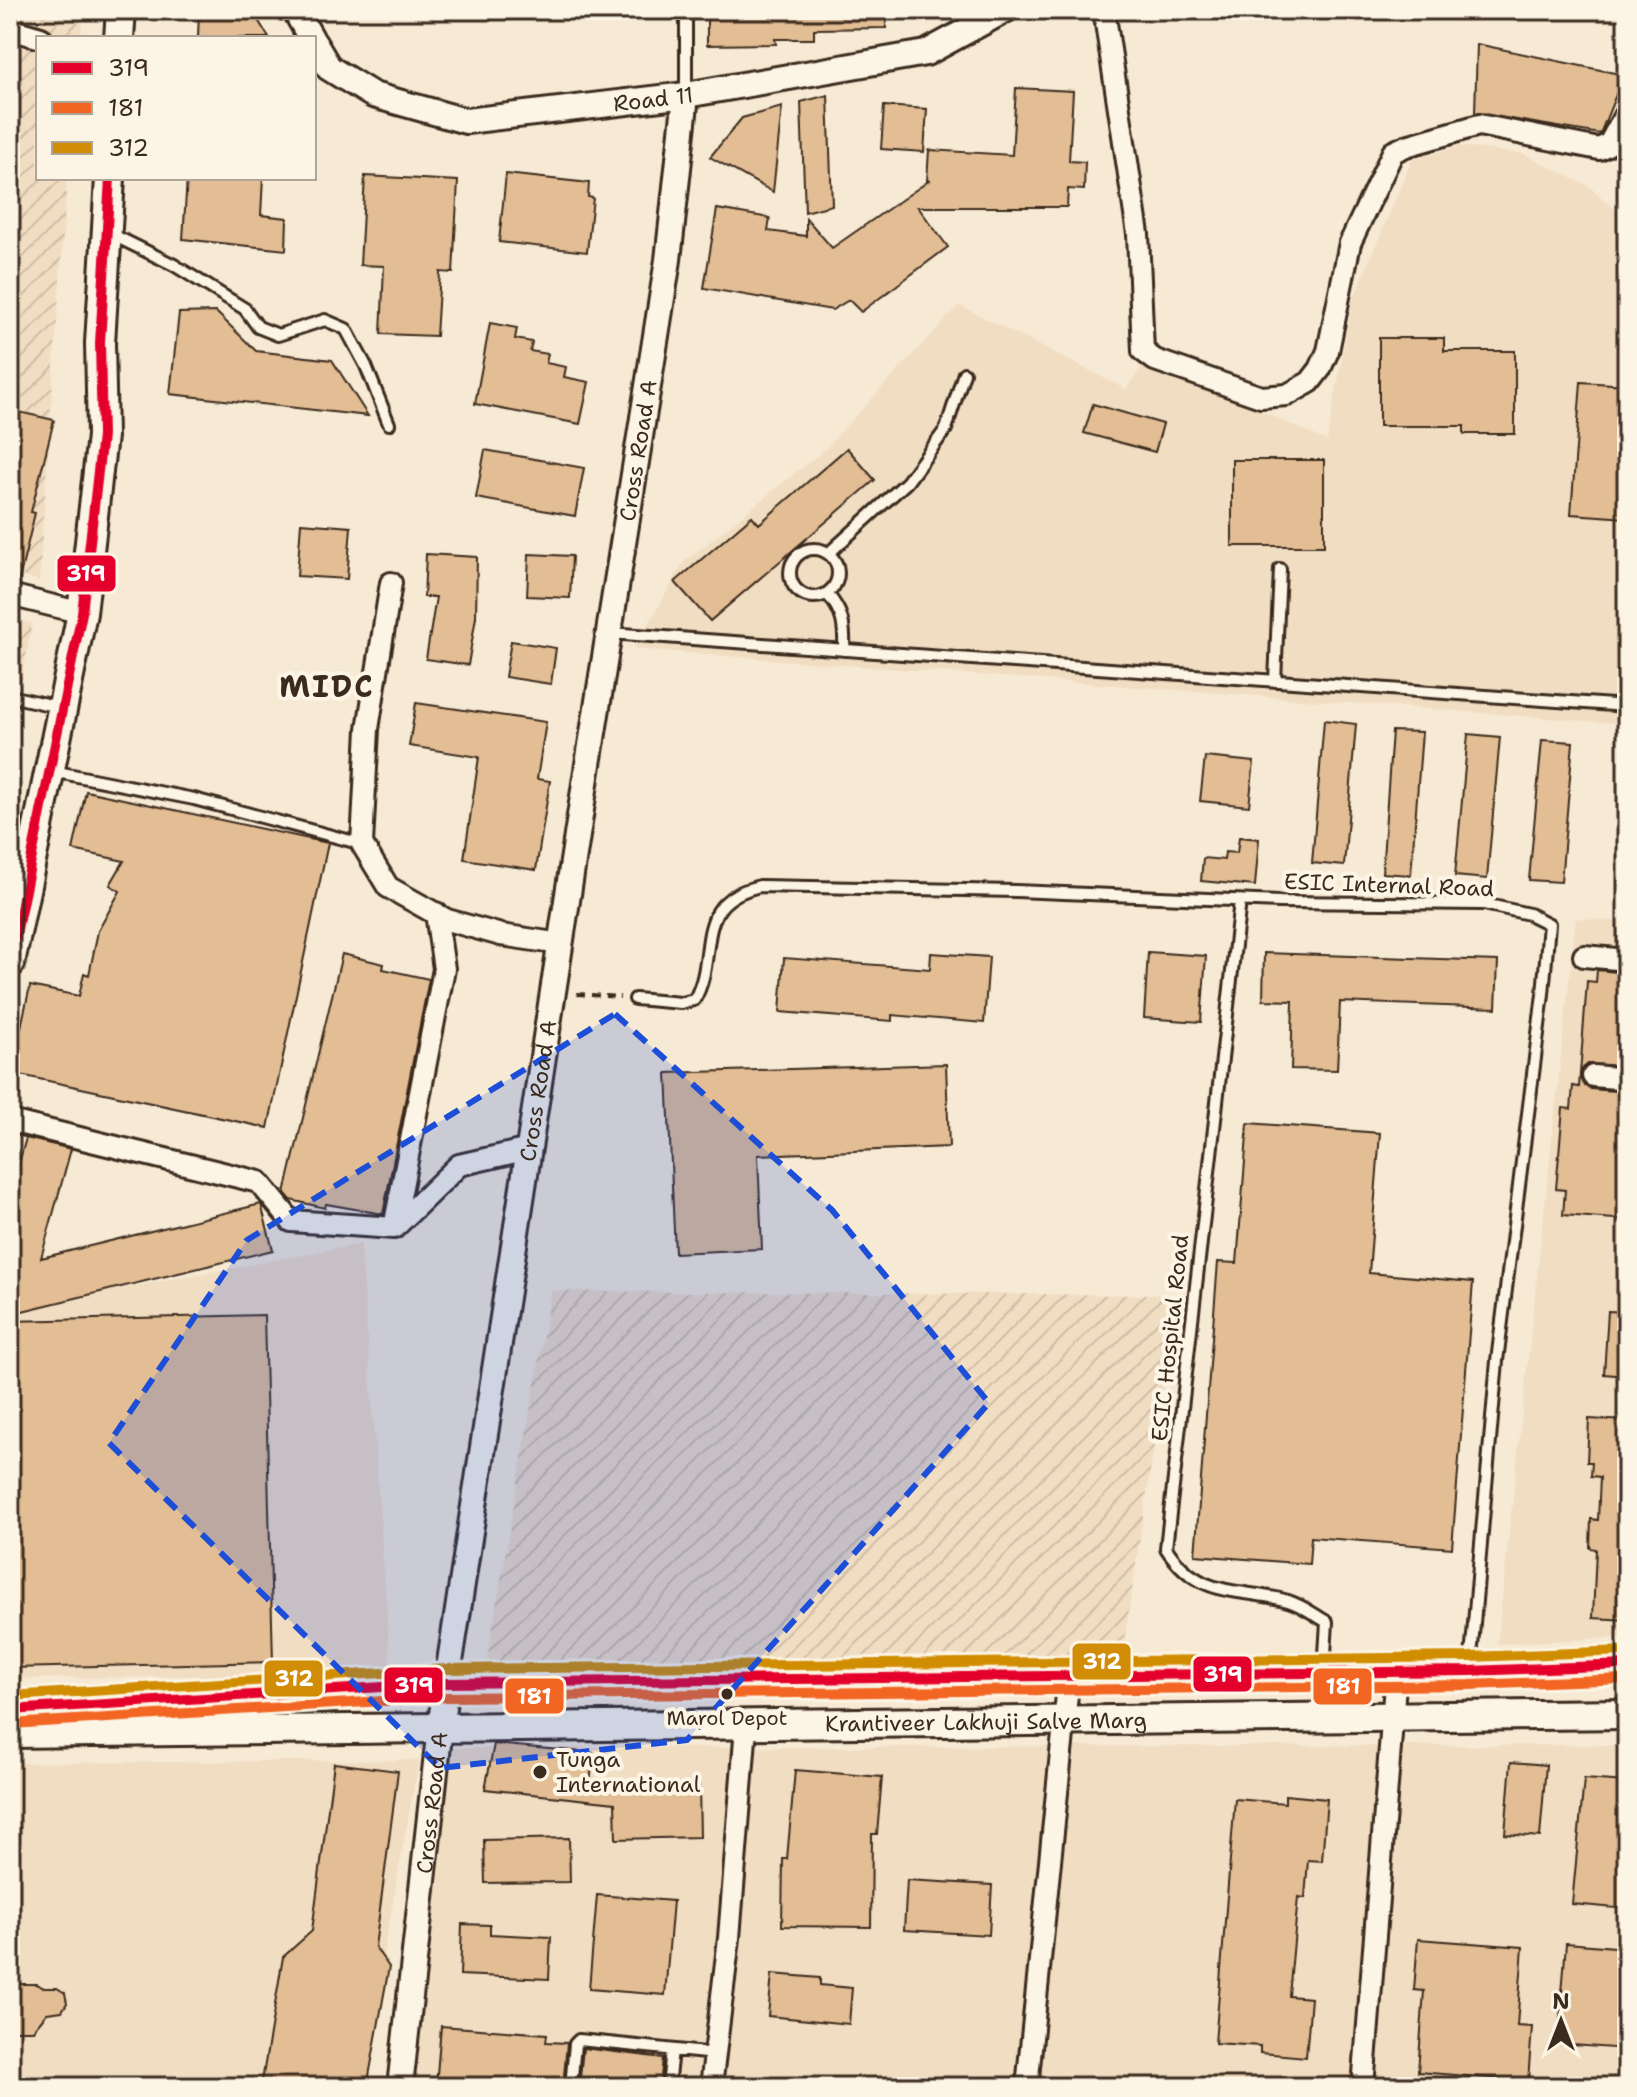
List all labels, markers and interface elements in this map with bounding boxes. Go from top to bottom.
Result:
legend [36,36,316,180]
text: 319 [108,52,149,84]
street label: Road 11 [612,79,696,118]
text: 181 [108,92,144,124]
text: 312 [108,132,149,164]
street label: Cross Road A [612,378,663,523]
line badge: 319 [56,554,117,593]
text: 319 [66,559,106,588]
district label: MIDC [279,666,375,707]
street label: ESIC Internal Road [1284,867,1494,903]
street label: Cross Road A [513,1018,563,1163]
street label: ESIC Hospital Road [1145,1233,1195,1443]
line badge: 312 [1071,1642,1132,1681]
text: 312 [1082,1647,1122,1676]
line badge: 319 [1192,1655,1253,1693]
line badge: 312 [263,1659,324,1698]
text: 319 [1203,1660,1243,1689]
text: 312 [274,1664,314,1693]
line badge: 319 [383,1666,444,1704]
line badge: 181 [1312,1667,1373,1706]
text: 319 [394,1671,434,1700]
text: 181 [1326,1672,1360,1701]
line badge: 181 [504,1677,565,1715]
text: 181 [517,1682,551,1711]
marker: Marol Depot [719,1686,735,1702]
place label: Marol Depot [667,1705,787,1731]
street label: Krantiveer Lakhuji Salve Marg [825,1705,1147,1738]
street label: Cross Road A [409,1730,454,1875]
place label: Tunga International [556,1745,701,1799]
marker: Tunga International [531,1763,549,1781]
north arrow [1521,1981,1601,2061]
text: N [1552,1987,1570,2016]

